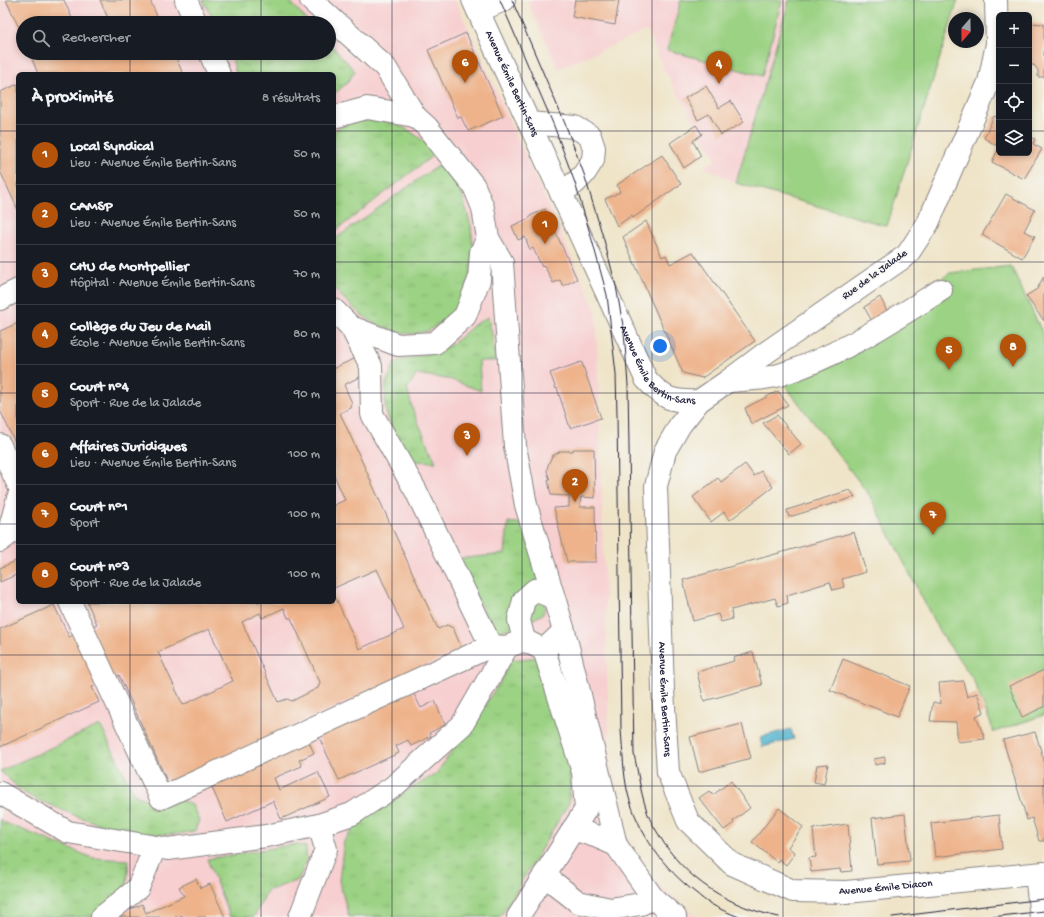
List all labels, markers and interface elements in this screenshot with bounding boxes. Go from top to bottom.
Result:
north arrow [948,12,984,48]
map controls [996,12,1032,156]
button: + [996,12,1032,48]
search box [16,16,336,60]
icon: search [30,27,52,49]
text: Rechercher [62,29,130,47]
street label: Avenue Émile Bertin-Sans [482,29,541,139]
button: − [996,48,1032,84]
pin: 6 [452,50,478,83]
pin: 4 [706,51,732,84]
button: locate [996,84,1032,120]
text: À proximité [32,88,113,108]
text: 8 résultats [262,91,320,106]
button: layers [996,120,1032,156]
text: Local Syndical [70,138,154,156]
text: 1 [42,147,48,162]
text: 50 m [293,147,320,162]
text: Lieu · Avenue Émile Bertin-Sans [70,156,236,171]
text: CAMSP [70,198,113,216]
text: 2 [42,207,48,222]
text: 50 m [293,207,320,222]
pin: 1 [532,211,558,244]
text: Lieu · Avenue Émile Bertin-Sans [70,216,236,231]
street label: Rue de la Jalade [840,247,910,303]
text: CHU de Montpellier [70,258,188,276]
text: 3 [42,267,48,282]
text: 70 m [294,267,320,282]
text: Hôpital · Avenue Émile Bertin-Sans [70,276,255,291]
text: Collège du Jeu de Mail [70,318,211,336]
street label: Avenue Émile Bertin-Sans [616,324,696,407]
text: 4 [42,327,48,342]
text: 80 m [293,327,320,342]
pin: 8 [1000,334,1026,367]
text: École · Avenue Émile Bertin-Sans [70,336,245,351]
your location [650,336,670,356]
pin: 5 [936,337,962,370]
text: Court n°4 [70,378,129,396]
text: 5 [42,387,48,402]
text: 90 m [294,387,320,402]
text: Sport · Rue de la Jalade [70,396,201,411]
pin: 3 [454,423,480,456]
text: Affaires Juridiques [70,438,187,456]
text: 6 [42,447,48,462]
text: 100 m [288,447,320,462]
text: Lieu · Avenue Émile Bertin-Sans [70,456,236,471]
pin: 2 [562,469,588,502]
text: Court n°1 [70,498,128,516]
pin: 7 [920,502,946,535]
text: 7 [42,507,48,522]
text: 100 m [288,507,320,522]
text: Sport [70,516,99,531]
text: Court n°3 [70,558,130,576]
text: 8 [41,567,49,582]
text: 100 m [288,567,320,582]
text: Sport · Rue de la Jalade [70,576,201,591]
street label: Avenue Émile Bertin-Sans [655,642,673,758]
street label: Avenue Émile Diacon [839,878,934,898]

